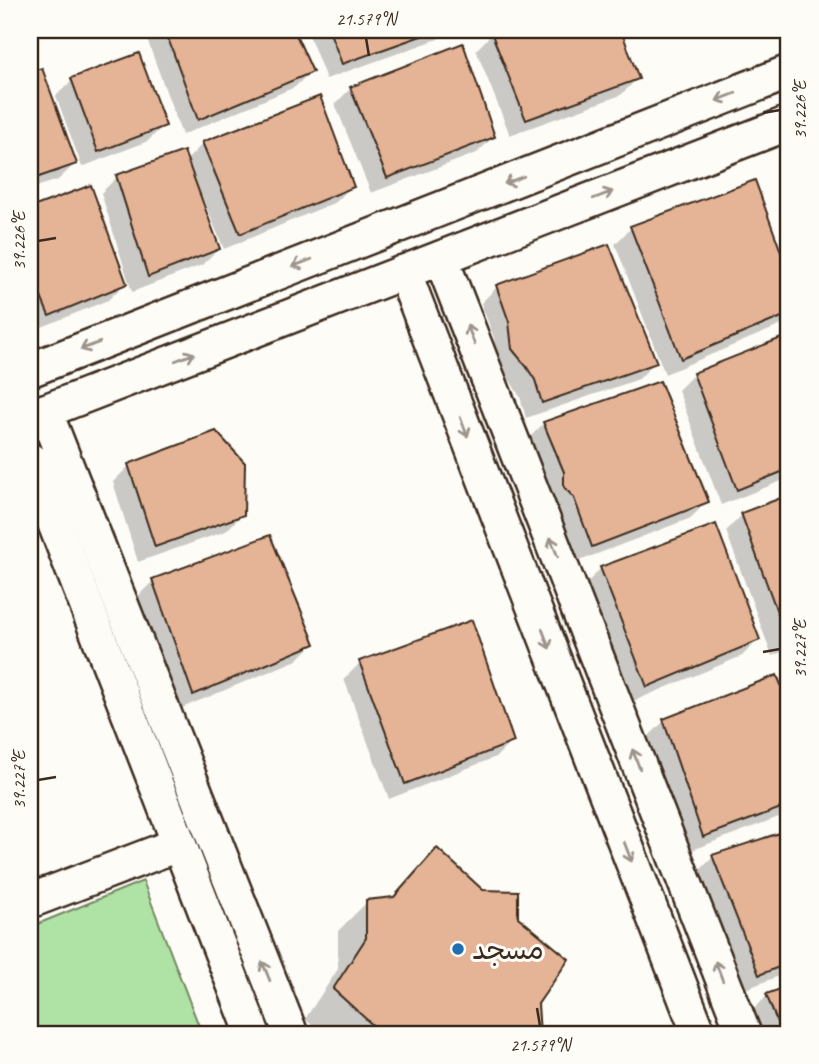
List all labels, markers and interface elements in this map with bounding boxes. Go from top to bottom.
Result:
text: 21.579°N [336,8,399,30]
text: 39.226°E [789,78,811,139]
one-way arrow [715,92,737,105]
one-way arrow [503,175,525,188]
one-way arrow [591,188,613,200]
text: 39.226°E [8,209,30,270]
one-way arrow [292,258,314,271]
one-way arrow [463,325,476,346]
one-way arrow [80,341,102,354]
one-way arrow [173,349,195,362]
one-way arrow [458,416,471,438]
one-way arrow [546,536,559,558]
text: 39.227°E [789,617,811,678]
one-way arrow [541,628,553,650]
text: 39.227°E [8,748,30,809]
one-way arrow [629,748,642,770]
one-way arrow [623,840,635,862]
place label: مسجد [472,932,544,967]
marker: مسجد [450,941,466,957]
one-way arrow [259,960,272,982]
one-way arrow [712,960,725,982]
text: 21.579°N [510,1034,573,1056]

